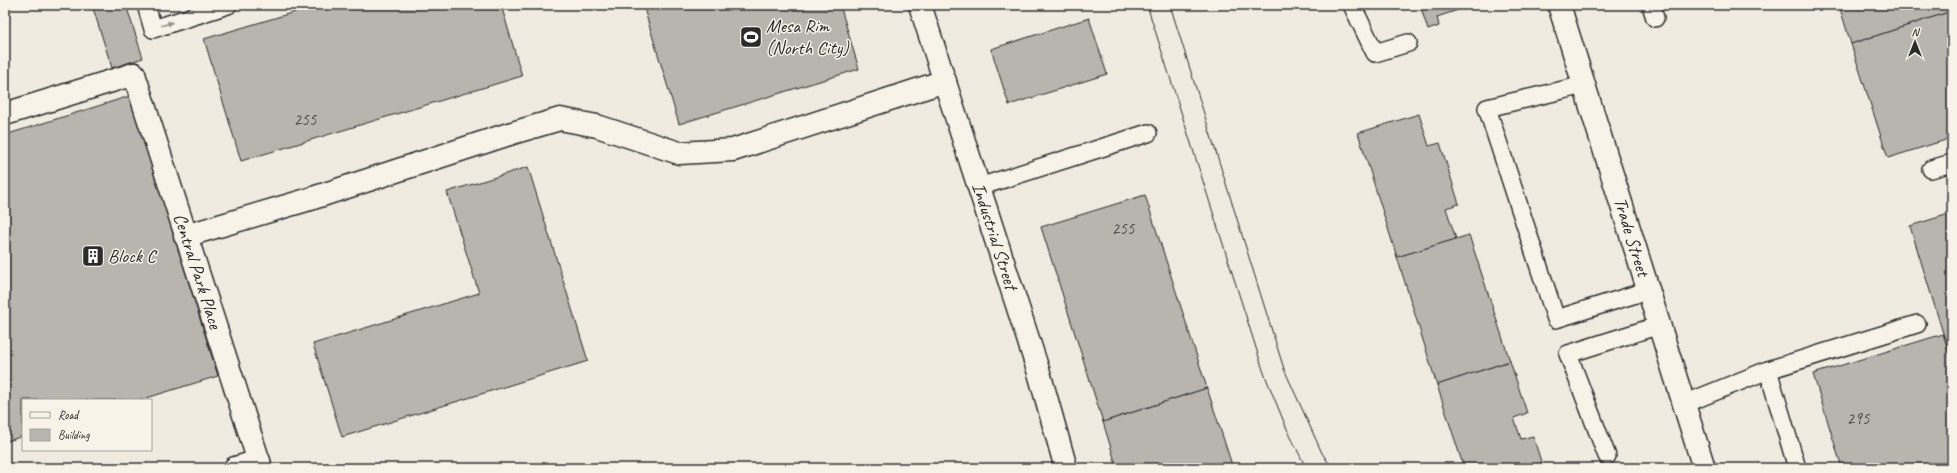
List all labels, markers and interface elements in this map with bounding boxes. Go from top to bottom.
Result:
place label: Mesa Rim (North City) [766,14,850,60]
one-way arrow [161,21,173,27]
north arrow [1895,22,1935,62]
sports icon: Mesa Rim (North City) [738,24,764,50]
text: N [1912,25,1921,39]
house number: 255 [294,109,318,130]
street label: Industrial Street [966,180,1024,295]
street label: Trade Street [1608,194,1656,281]
street label: Central Park Place [168,210,228,333]
house number: 255 [1112,218,1136,239]
building icon: Block C [80,243,106,269]
place label: Block C [108,244,158,268]
legend [22,399,152,451]
text: Road [58,407,80,423]
house number: 295 [1847,408,1871,429]
text: Building [58,427,90,443]

